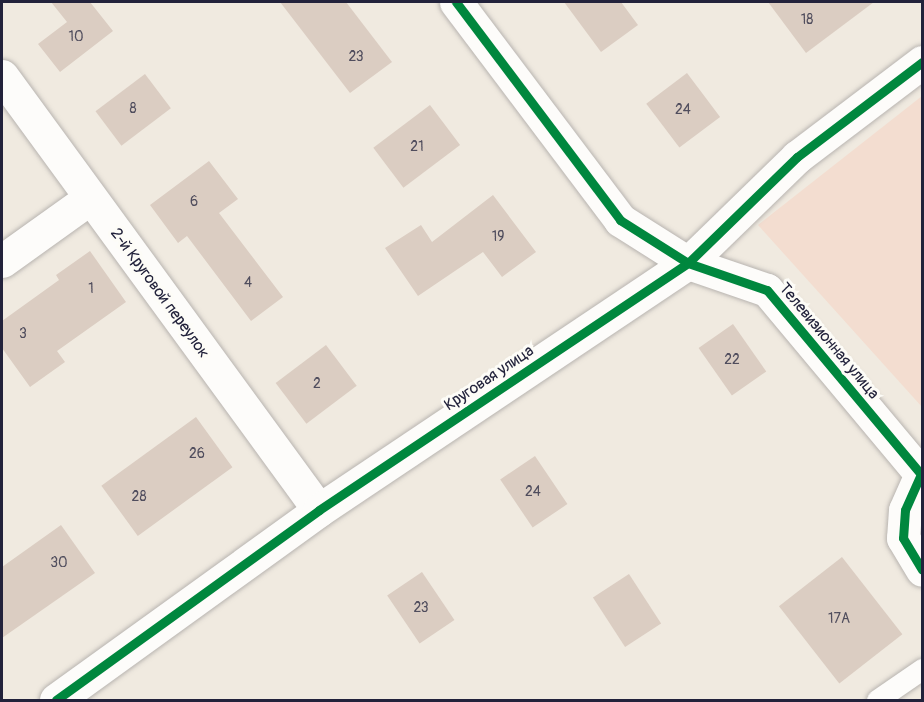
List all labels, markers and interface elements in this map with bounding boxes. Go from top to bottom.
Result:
house number: 18 [801,12,813,28]
house number: 10 [68,29,84,45]
house number: 23 [348,49,364,65]
house number: 8 [129,101,137,117]
house number: 24 [675,102,691,118]
house number: 21 [410,139,424,155]
house number: 6 [190,194,198,210]
street label: 2-й Круговой переулок [106,224,214,362]
house number: 19 [492,229,504,245]
house number: 4 [244,275,252,291]
street label: Телевизионная улица [775,279,883,403]
house number: 1 [88,281,94,297]
house number: 3 [19,326,27,342]
street label: Круговая улица [441,341,537,415]
house number: 22 [724,352,740,368]
house number: 2 [313,376,321,392]
house number: 26 [189,446,205,462]
house number: 24 [525,484,541,500]
house number: 28 [132,489,146,505]
house number: 30 [50,555,68,571]
house number: 23 [413,600,429,616]
house number: 17А [828,611,850,627]

